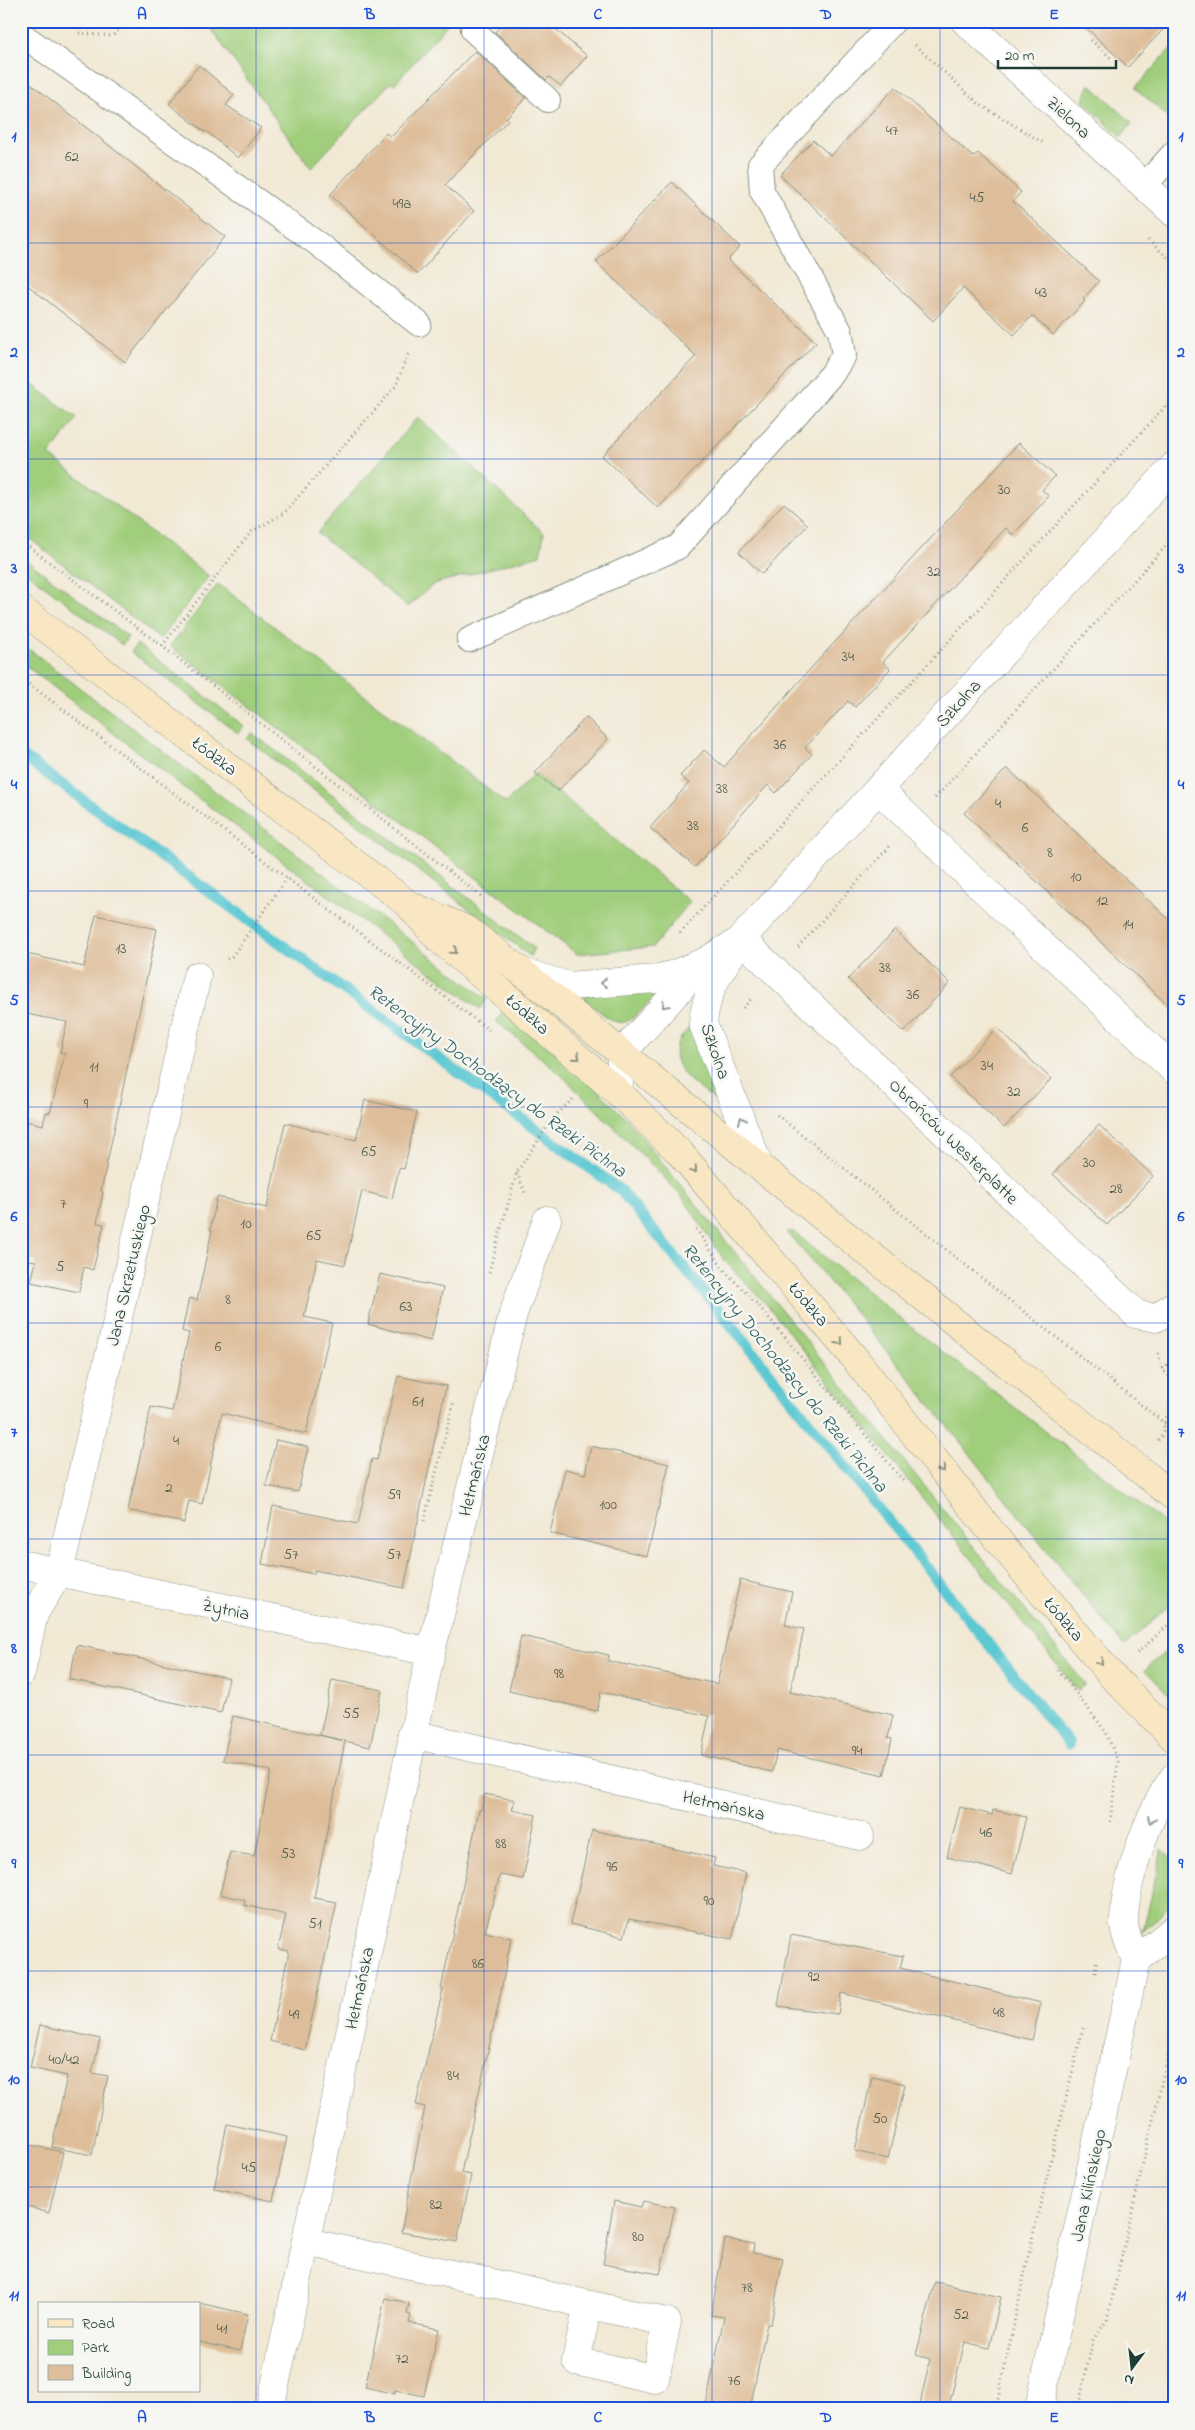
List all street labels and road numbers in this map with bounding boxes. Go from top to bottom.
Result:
street label: Zielona [1040,91,1096,146]
street label: Szkolna [931,674,988,734]
street label: Łódzka [185,731,242,783]
street label: Łódzka [498,988,555,1042]
street label: Szkolna [692,1020,736,1083]
street label: Obrońców Westerplatte [882,1073,1024,1212]
street label: Jana Skrzetuskiego [101,1202,160,1349]
street label: Łódzka [780,1277,834,1333]
street label: Hetmańska [453,1432,499,1519]
street label: Łódzka [1035,1592,1089,1648]
street label: Żytnia [199,1593,252,1629]
street label: Hetmańska [680,1785,767,1829]
street label: Hetmańska [340,1945,382,2032]
street label: Jana Kilińskiego [1065,2127,1116,2244]

